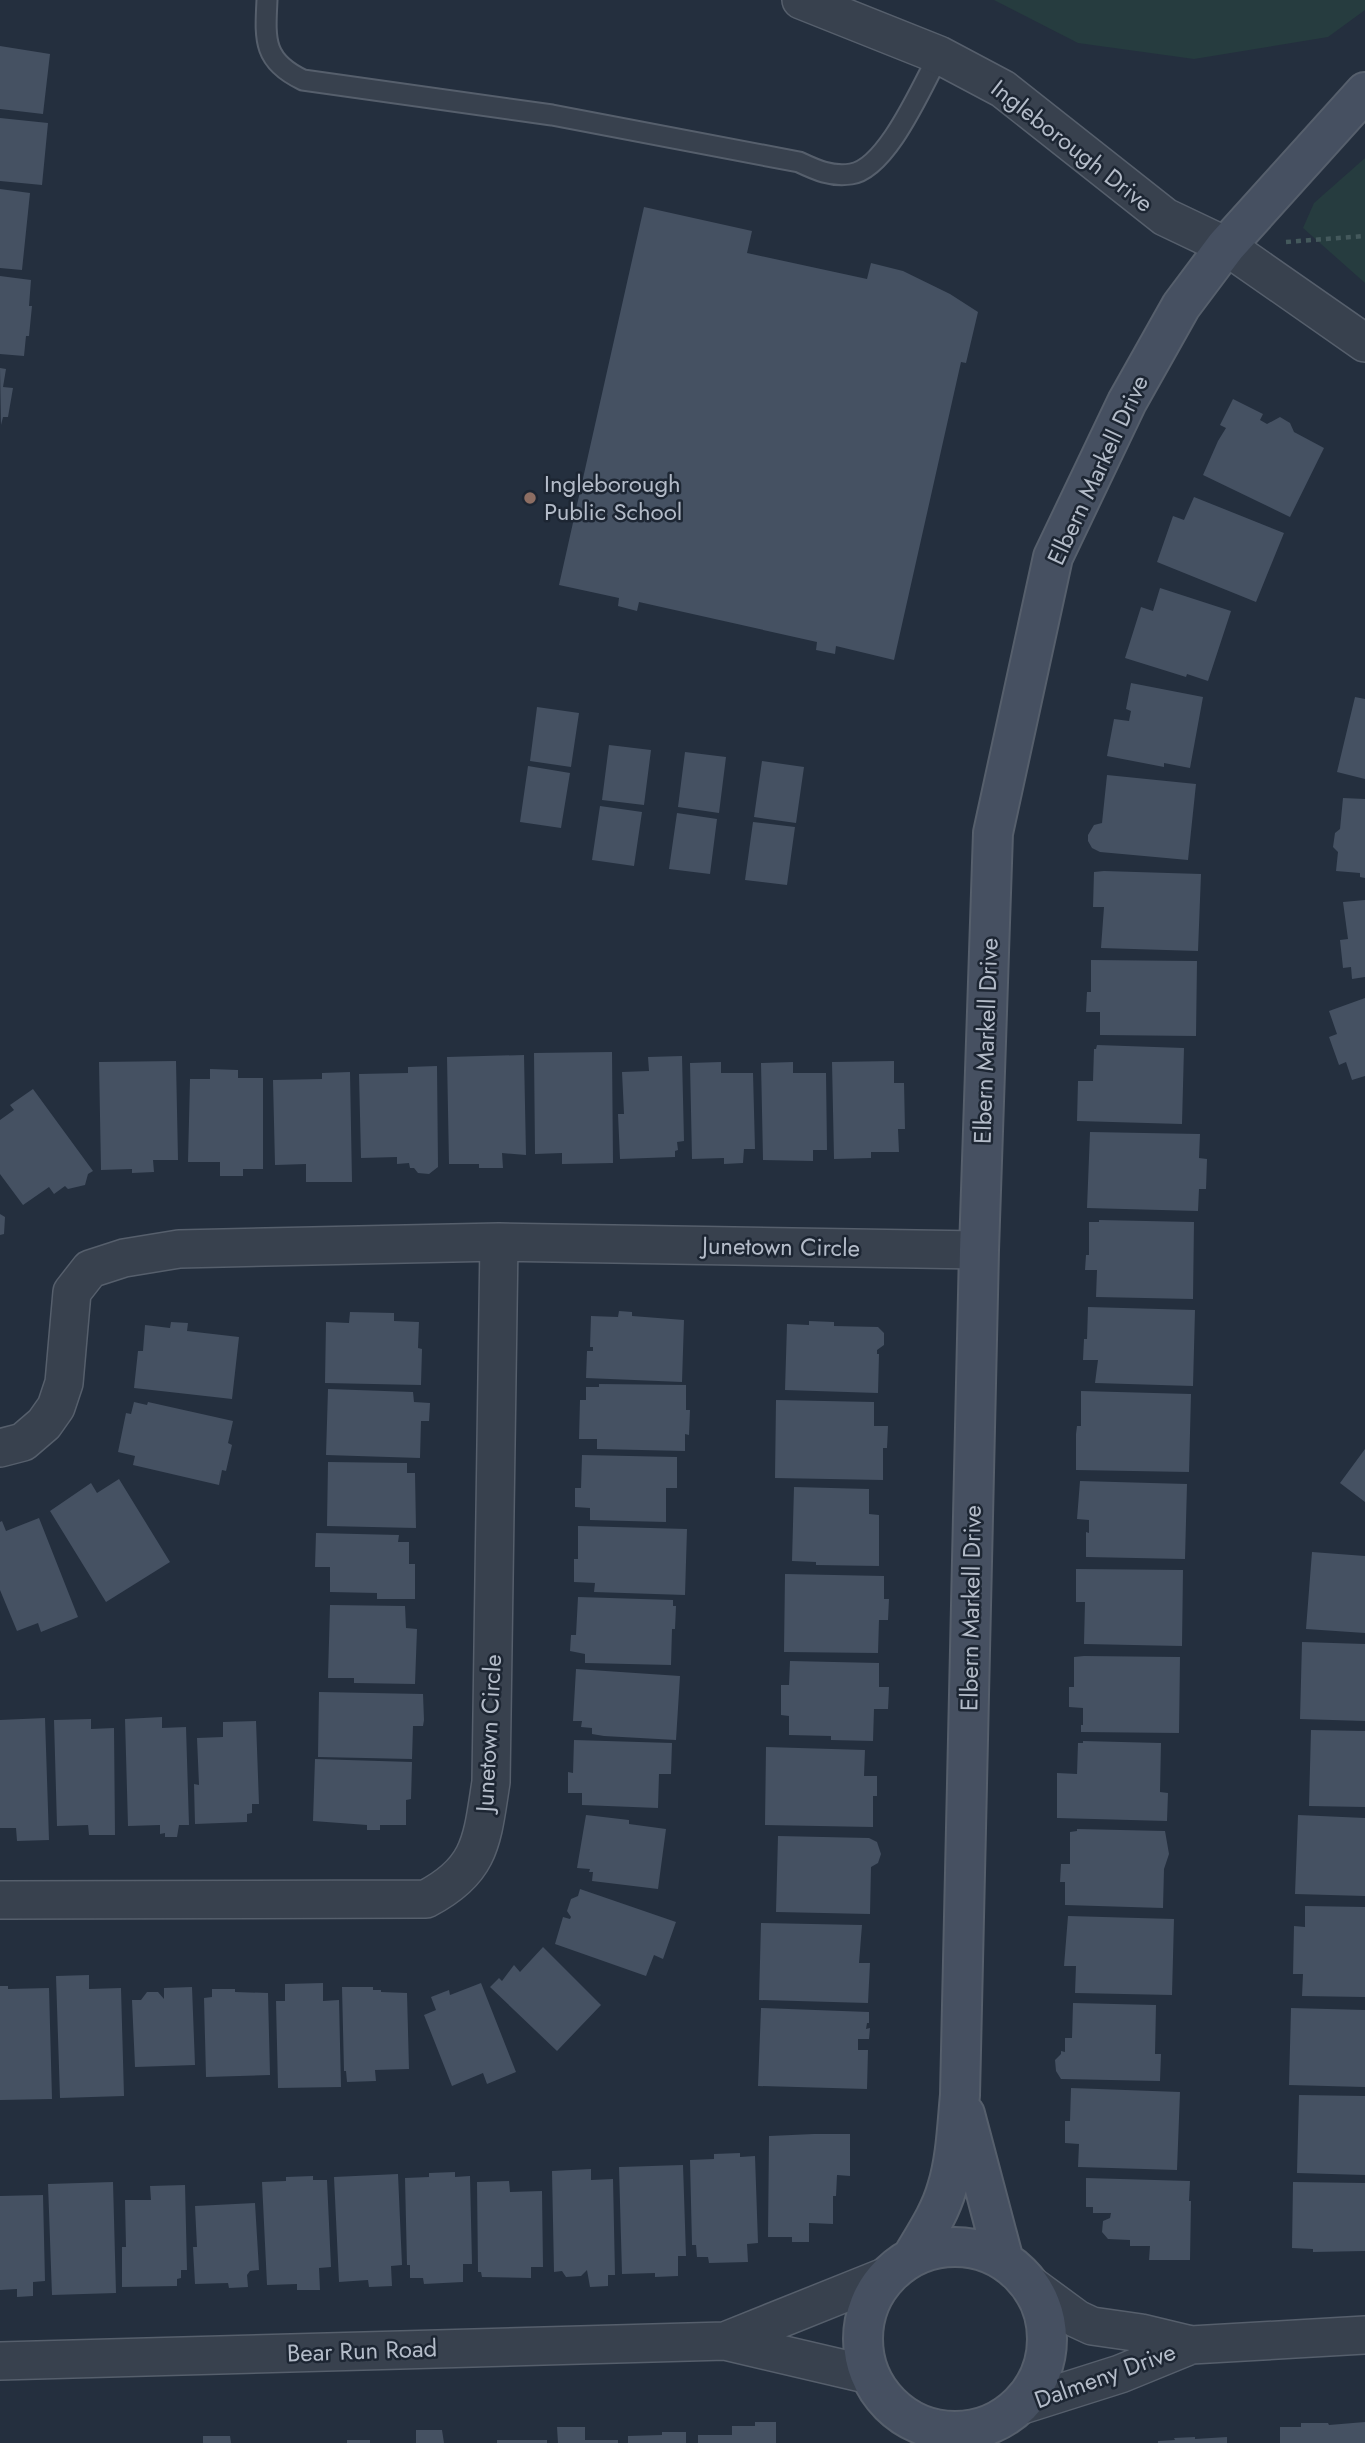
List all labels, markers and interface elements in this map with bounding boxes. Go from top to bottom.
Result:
street label: Ingleborough Drive [984,71,1161,220]
street label: Elbern Markell Drive [1038,369,1157,571]
place label: Ingleborough Public School [544,466,682,529]
marker: Ingleborough Public School [522,490,538,506]
street label: Elbern Markell Drive [964,937,1007,1145]
street label: Junetown Circle [699,1228,860,1265]
street label: Elbern Markell Drive [951,1505,990,1711]
street label: Junetown Circle [467,1653,510,1816]
street label: Bear Run Road [286,2330,438,2371]
street label: Dalmeny Drive [1029,2334,1180,2417]

